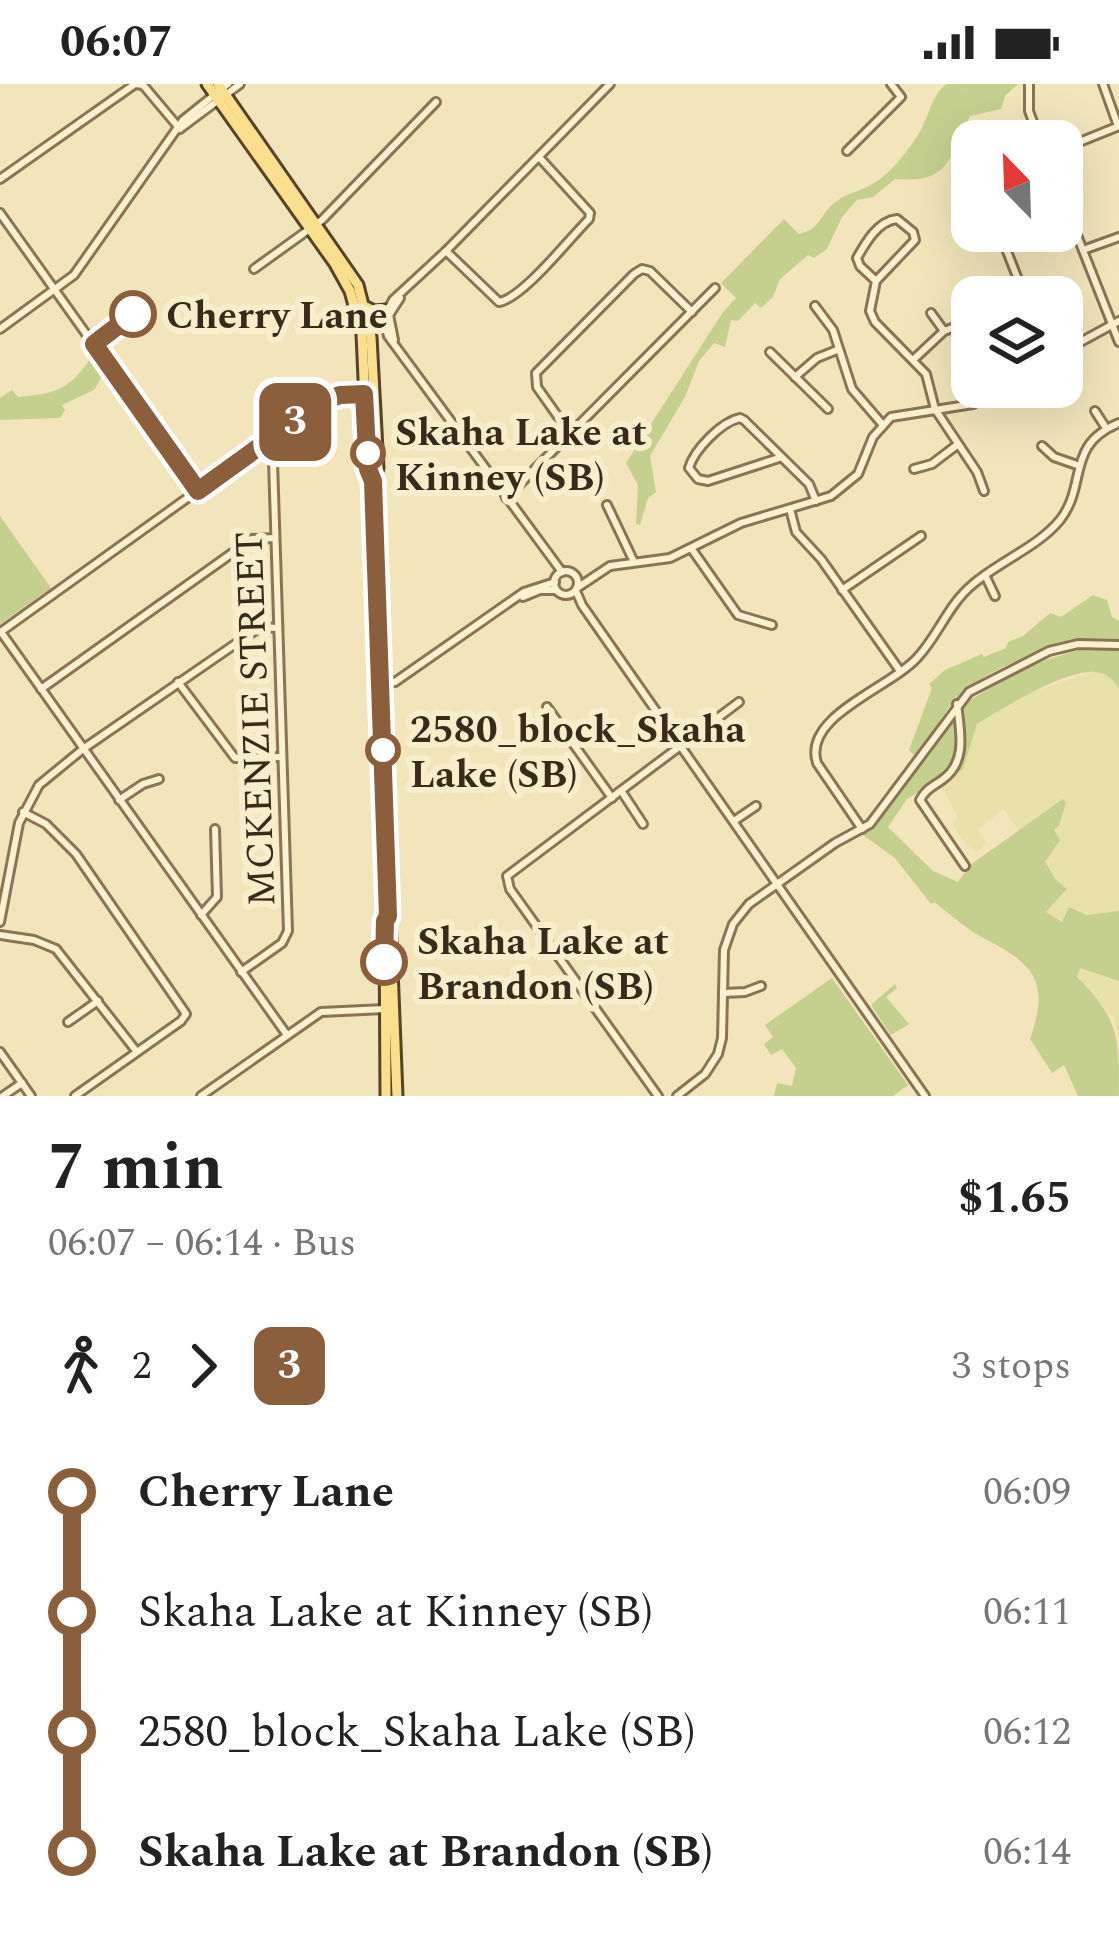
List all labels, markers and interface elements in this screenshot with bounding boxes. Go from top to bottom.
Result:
text: 06:07 [60,8,173,77]
north arrow [951,120,1083,252]
map controls [951,120,1083,408]
button: layers [951,276,1083,408]
place label: Cherry Lane [166,287,388,346]
marker: Cherry Lane [111,292,155,336]
line badge: 3 [256,383,334,461]
text: 3 [283,390,307,453]
place label: Skaha Lake at Kinney (SB) [395,404,647,508]
marker: Skaha Lake at Kinney (SB) [352,437,384,469]
street label: MCKENZIE STREET [220,530,293,907]
place label: 2580_block_Skaha Lake (SB) [410,701,746,805]
marker: 2580_block_Skaha Lake (SB) [367,734,399,766]
place label: Skaha Lake at Brandon (SB) [417,913,669,1017]
marker: Skaha Lake at Brandon (SB) [362,940,406,984]
text: 7 min [48,1118,224,1219]
text: $1.65 [958,1164,1071,1233]
text: 06:07 – 06:14 · Bus [48,1214,356,1273]
icon: walk [48,1333,114,1399]
icon: forward [170,1333,236,1399]
text: 3 [278,1334,301,1397]
text: 2 [132,1337,152,1396]
text: 3 stops [951,1337,1071,1396]
text: Cherry Lane [138,1458,394,1527]
text: 06:09 [983,1463,1071,1522]
text: Skaha Lake at Kinney (SB) [138,1578,653,1647]
text: 06:11 [983,1583,1071,1642]
text: 2580_block_Skaha Lake (SB) [138,1698,695,1767]
text: 06:12 [983,1703,1071,1762]
text: Skaha Lake at Brandon (SB) [138,1818,713,1887]
text: 06:14 [983,1823,1071,1882]

